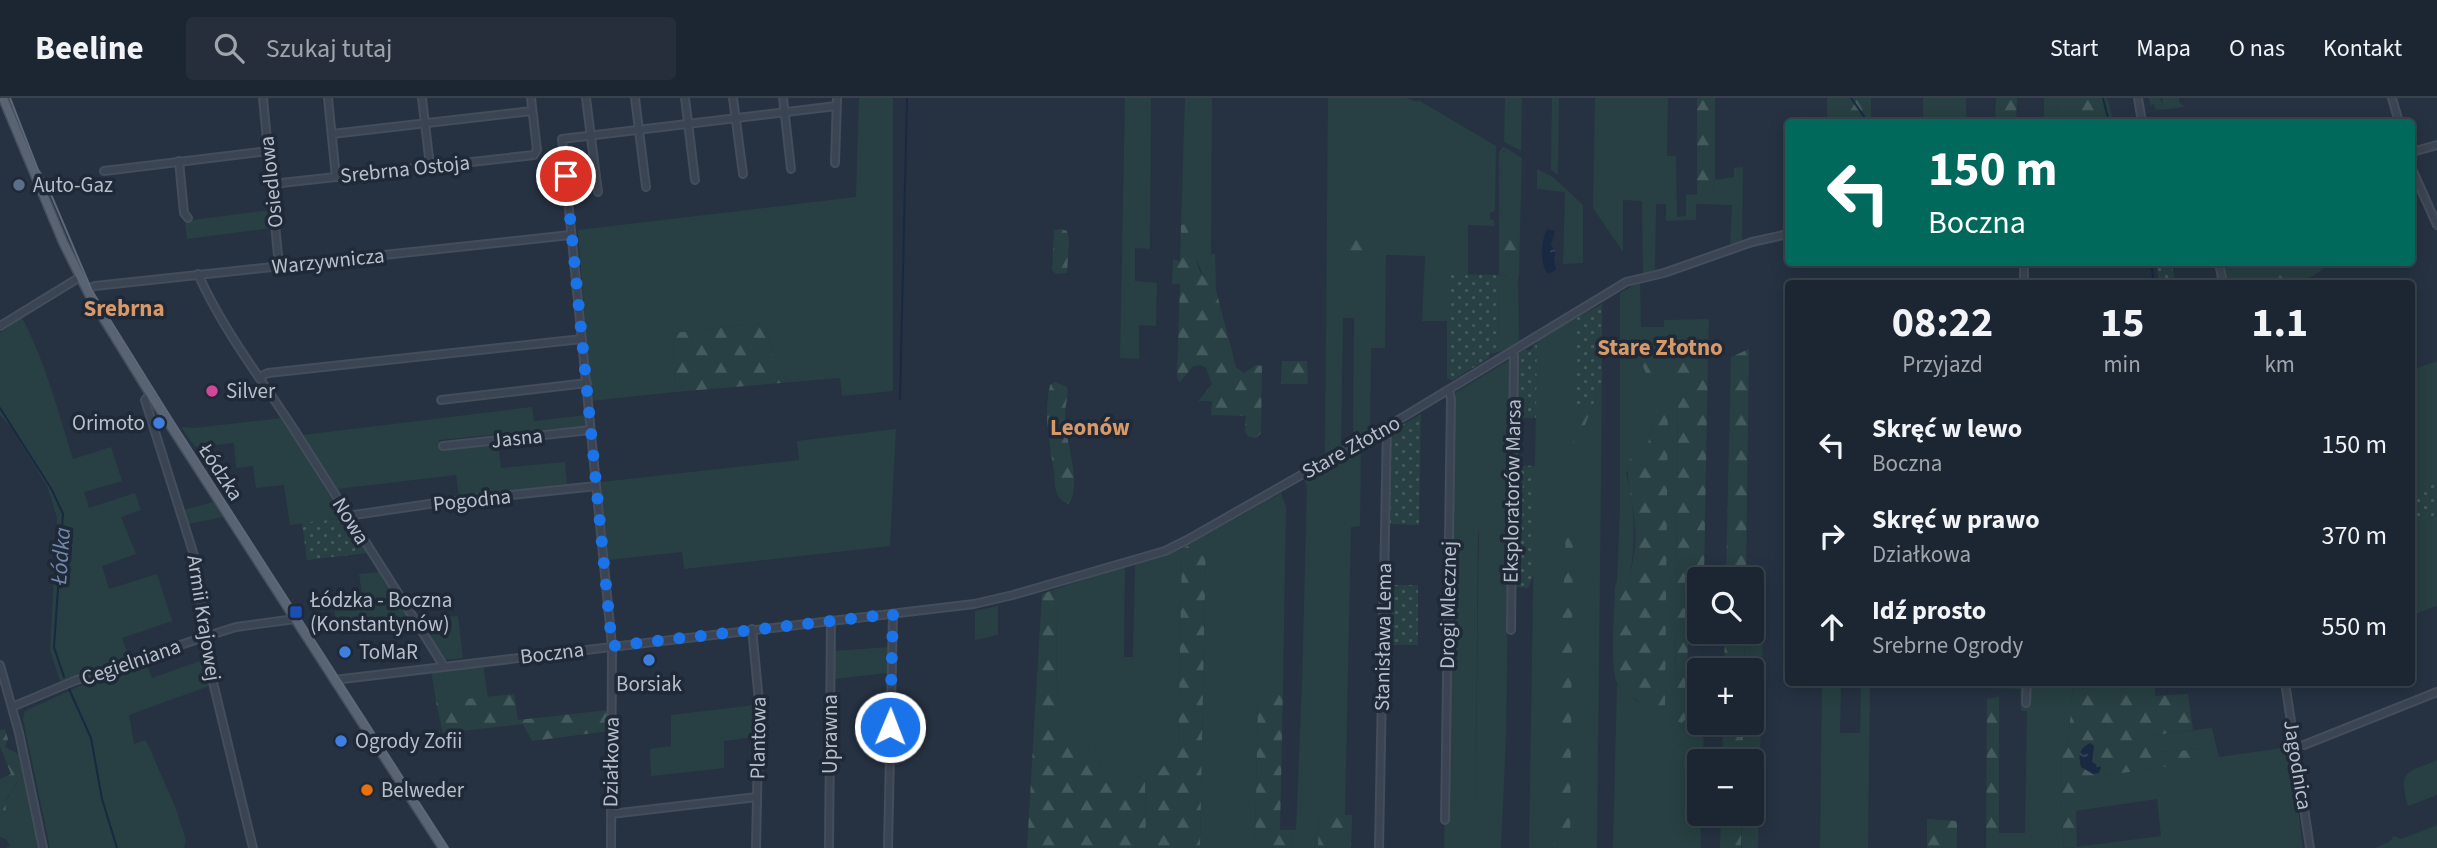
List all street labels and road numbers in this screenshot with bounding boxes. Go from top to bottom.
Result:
street label: Osiedlowa [251,135,291,229]
street label: Srebrna Ostoja [339,147,471,191]
street label: Warzywnicza [270,240,386,282]
street label: Eksploratorów Marsa [1495,399,1529,583]
street label: Stare Złotno [1296,408,1406,486]
street label: Jasna [490,420,544,456]
street label: Łódzka [191,437,251,507]
street label: Pogodna [432,481,512,519]
street label: Nowa [325,492,377,550]
street label: Drogi Mlecznej [1432,541,1464,669]
street label: Armii Krajowej [179,553,229,683]
street label: Stanisława Lema [1367,563,1399,711]
street label: Cegielniana [77,631,185,693]
street label: Boczna [518,634,586,672]
street label: Uprawna [815,694,845,774]
street label: Plantowa [742,696,774,780]
street label: Działkowa [595,716,627,808]
street label: Jagodnica [2276,718,2320,812]

